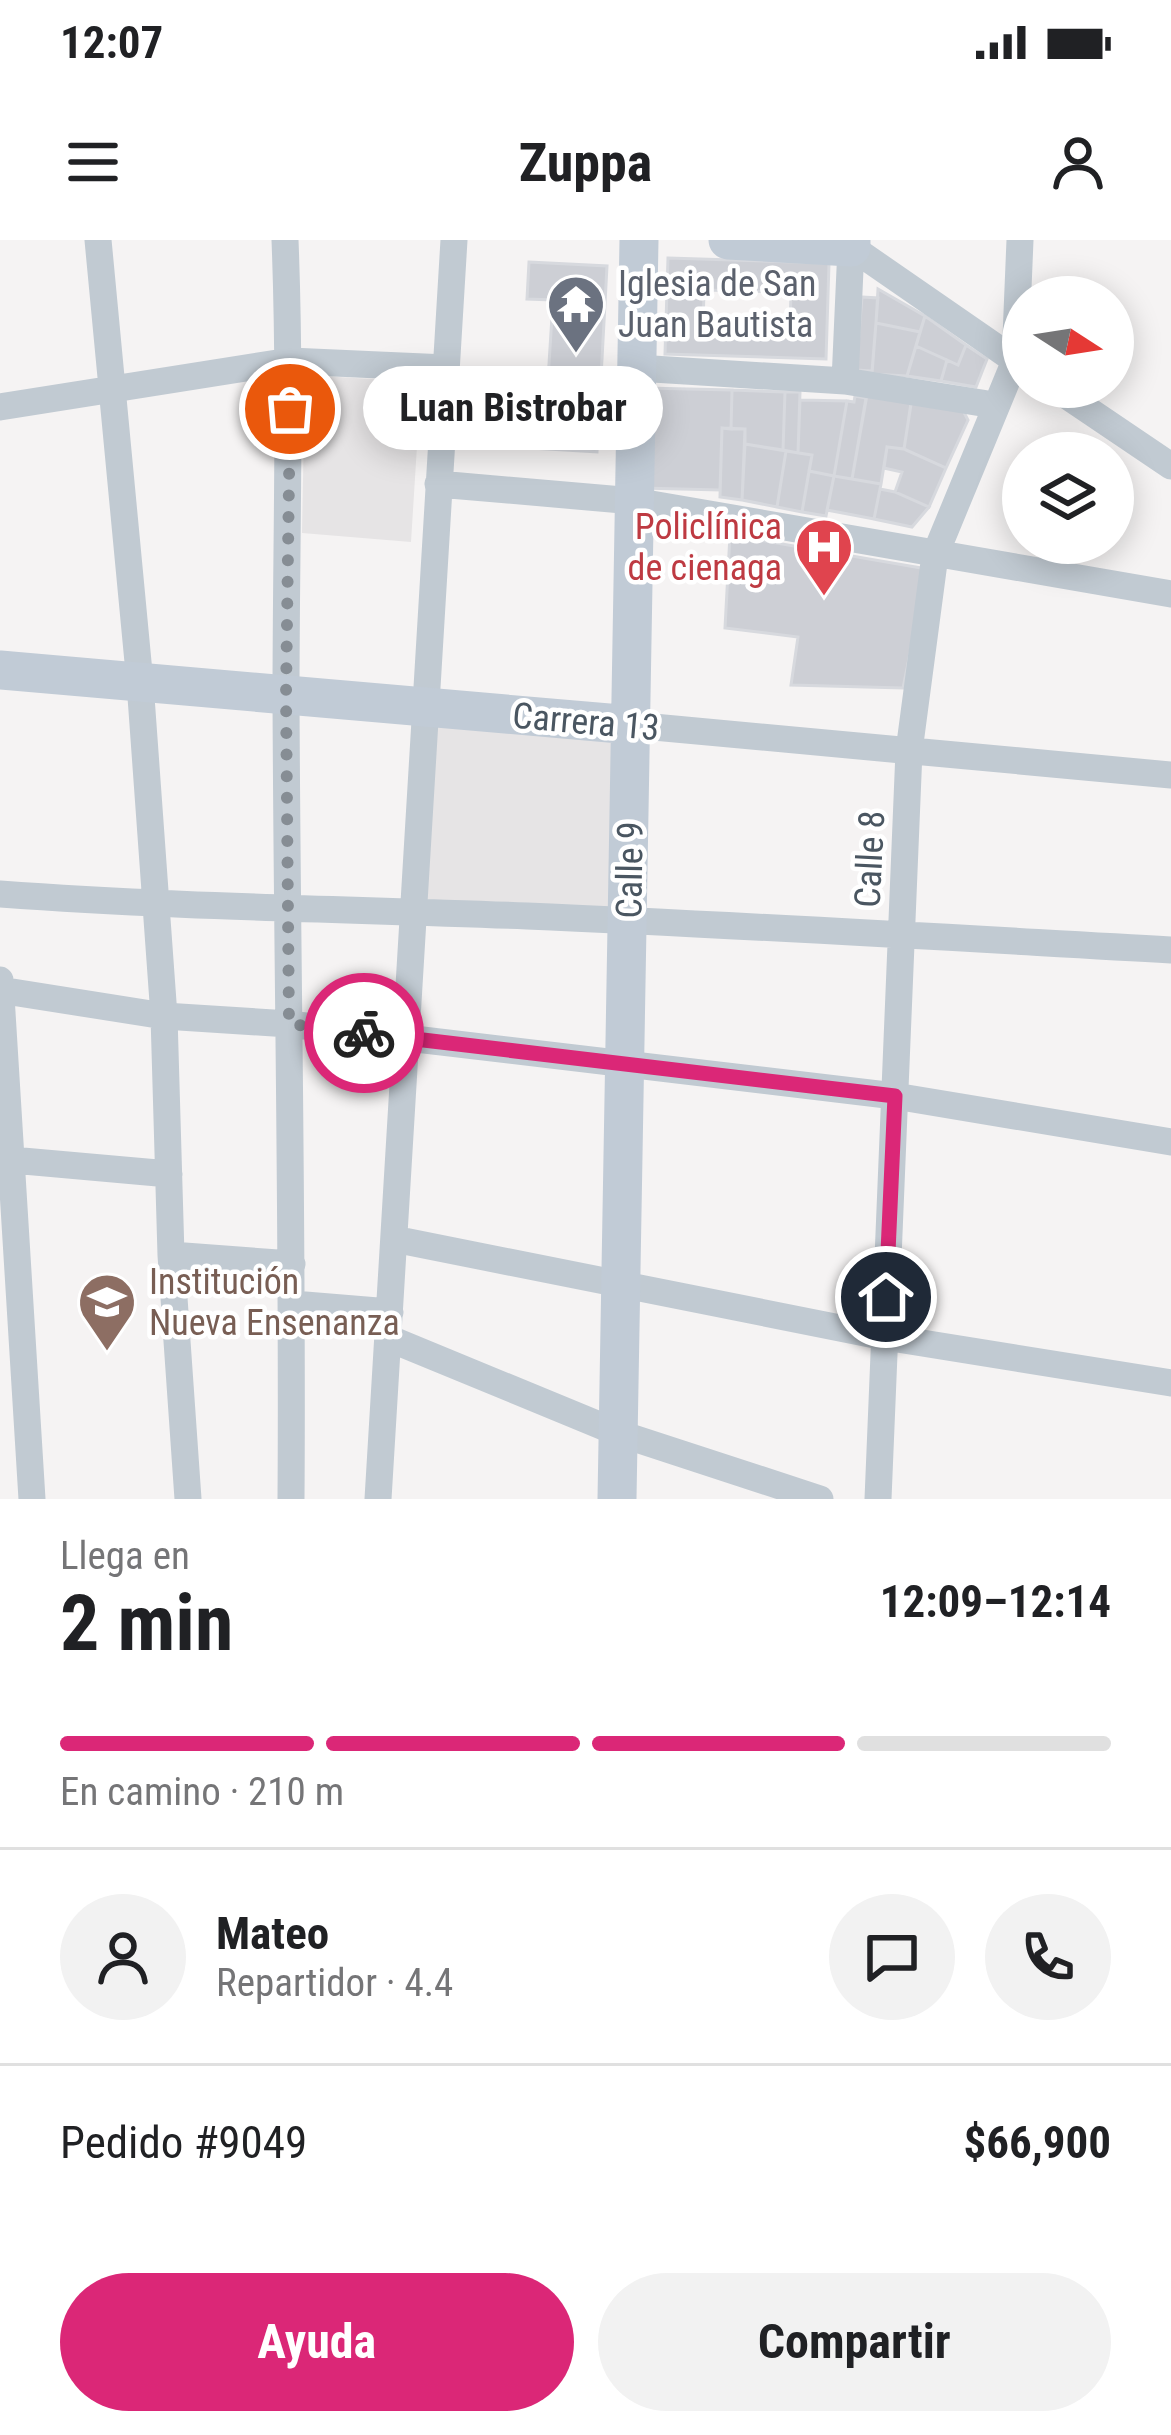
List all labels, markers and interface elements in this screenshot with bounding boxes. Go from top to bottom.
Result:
text: 12:07 [60,16,163,69]
icon: menu [60,129,126,195]
icon: person [1045,129,1111,195]
text: Zuppa [519,131,652,194]
place label: Iglesia de San Juan Bautista [618,263,816,346]
temple icon: Iglesia de San Juan Bautista [545,273,607,355]
north arrow [1002,276,1134,408]
map controls [1002,276,1134,564]
pin [239,358,341,460]
callout: Luan Bistrobar [362,367,662,451]
icon: bag [257,376,323,442]
text: Luan Bistrobar [399,385,627,431]
button: layers [1002,432,1134,564]
place label: Policlínica de cienaga [628,506,782,589]
hospital icon: Policlínica de cienaga [793,516,855,598]
street label: Carrera 13 [511,695,661,749]
street label: Calle 8 [846,809,894,909]
street label: Calle 9 [608,821,652,919]
courier [304,973,424,1093]
icon: bike [331,1000,397,1066]
pin [835,1246,937,1348]
place label: Institución Nueva Ensenanza [149,1261,400,1344]
icon: home [853,1264,919,1330]
school or university icon: Institución Nueva Ensenanza [76,1271,138,1353]
text: Llega en [60,1533,190,1579]
text: 12:09–12:14 [880,1575,1111,1628]
text: 2 min [60,1578,233,1669]
text: En camino · 210 m [60,1769,344,1815]
button: person [60,1894,186,2020]
button: chat [829,1894,955,2020]
button: phone [985,1894,1111,2020]
text: Mateo [216,1907,329,1960]
text: Repartidor · 4.4 [216,1960,453,2006]
text: Pedido #9049 [60,2116,307,2169]
text: $66,900 [964,2116,1111,2169]
button: Ayuda [60,2273,574,2411]
button: Compartir [598,2273,1111,2411]

